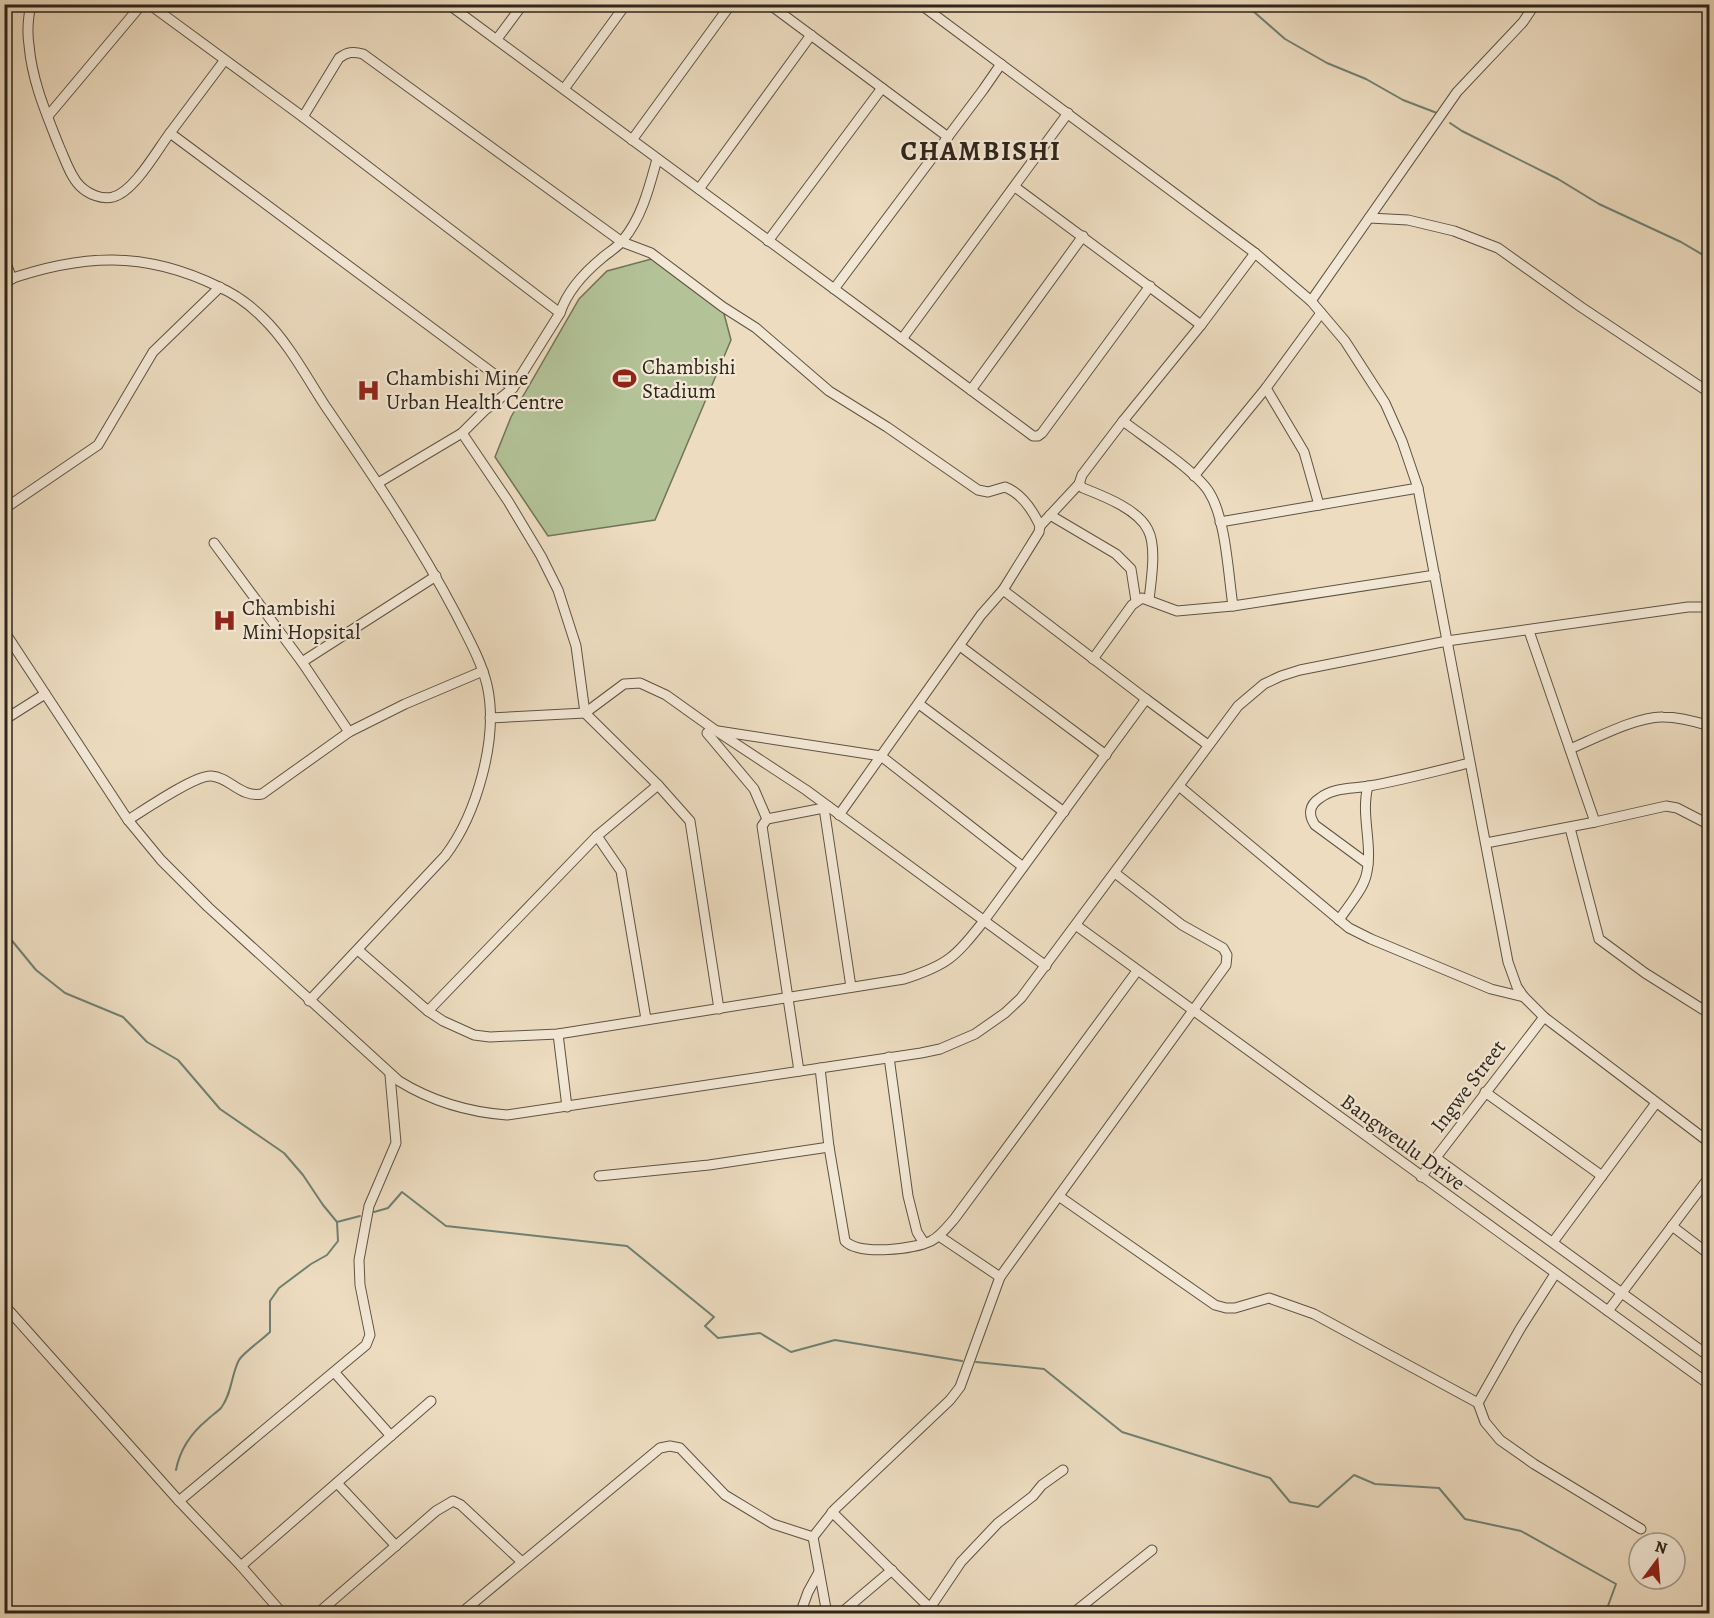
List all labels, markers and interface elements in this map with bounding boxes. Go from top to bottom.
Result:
district label: CHAMBISHI [901,133,1061,169]
place label: Chambishi Stadium [642,353,736,405]
place label: Chambishi Mine Urban Health Centre [386,364,564,416]
sports icon: Chambishi Stadium [611,366,637,392]
hospital icon: Chambishi Mine Urban Health Centre [355,377,381,403]
place label: Chambishi Mini Hopsital [242,594,360,646]
hospital icon: Chambishi Mini Hopsital [211,607,237,633]
street label: Ingwe Street [1424,1034,1512,1138]
street label: Bangweulu Drive [1335,1087,1471,1197]
north arrow [1627,1531,1687,1591]
text: N [1652,1535,1670,1560]

